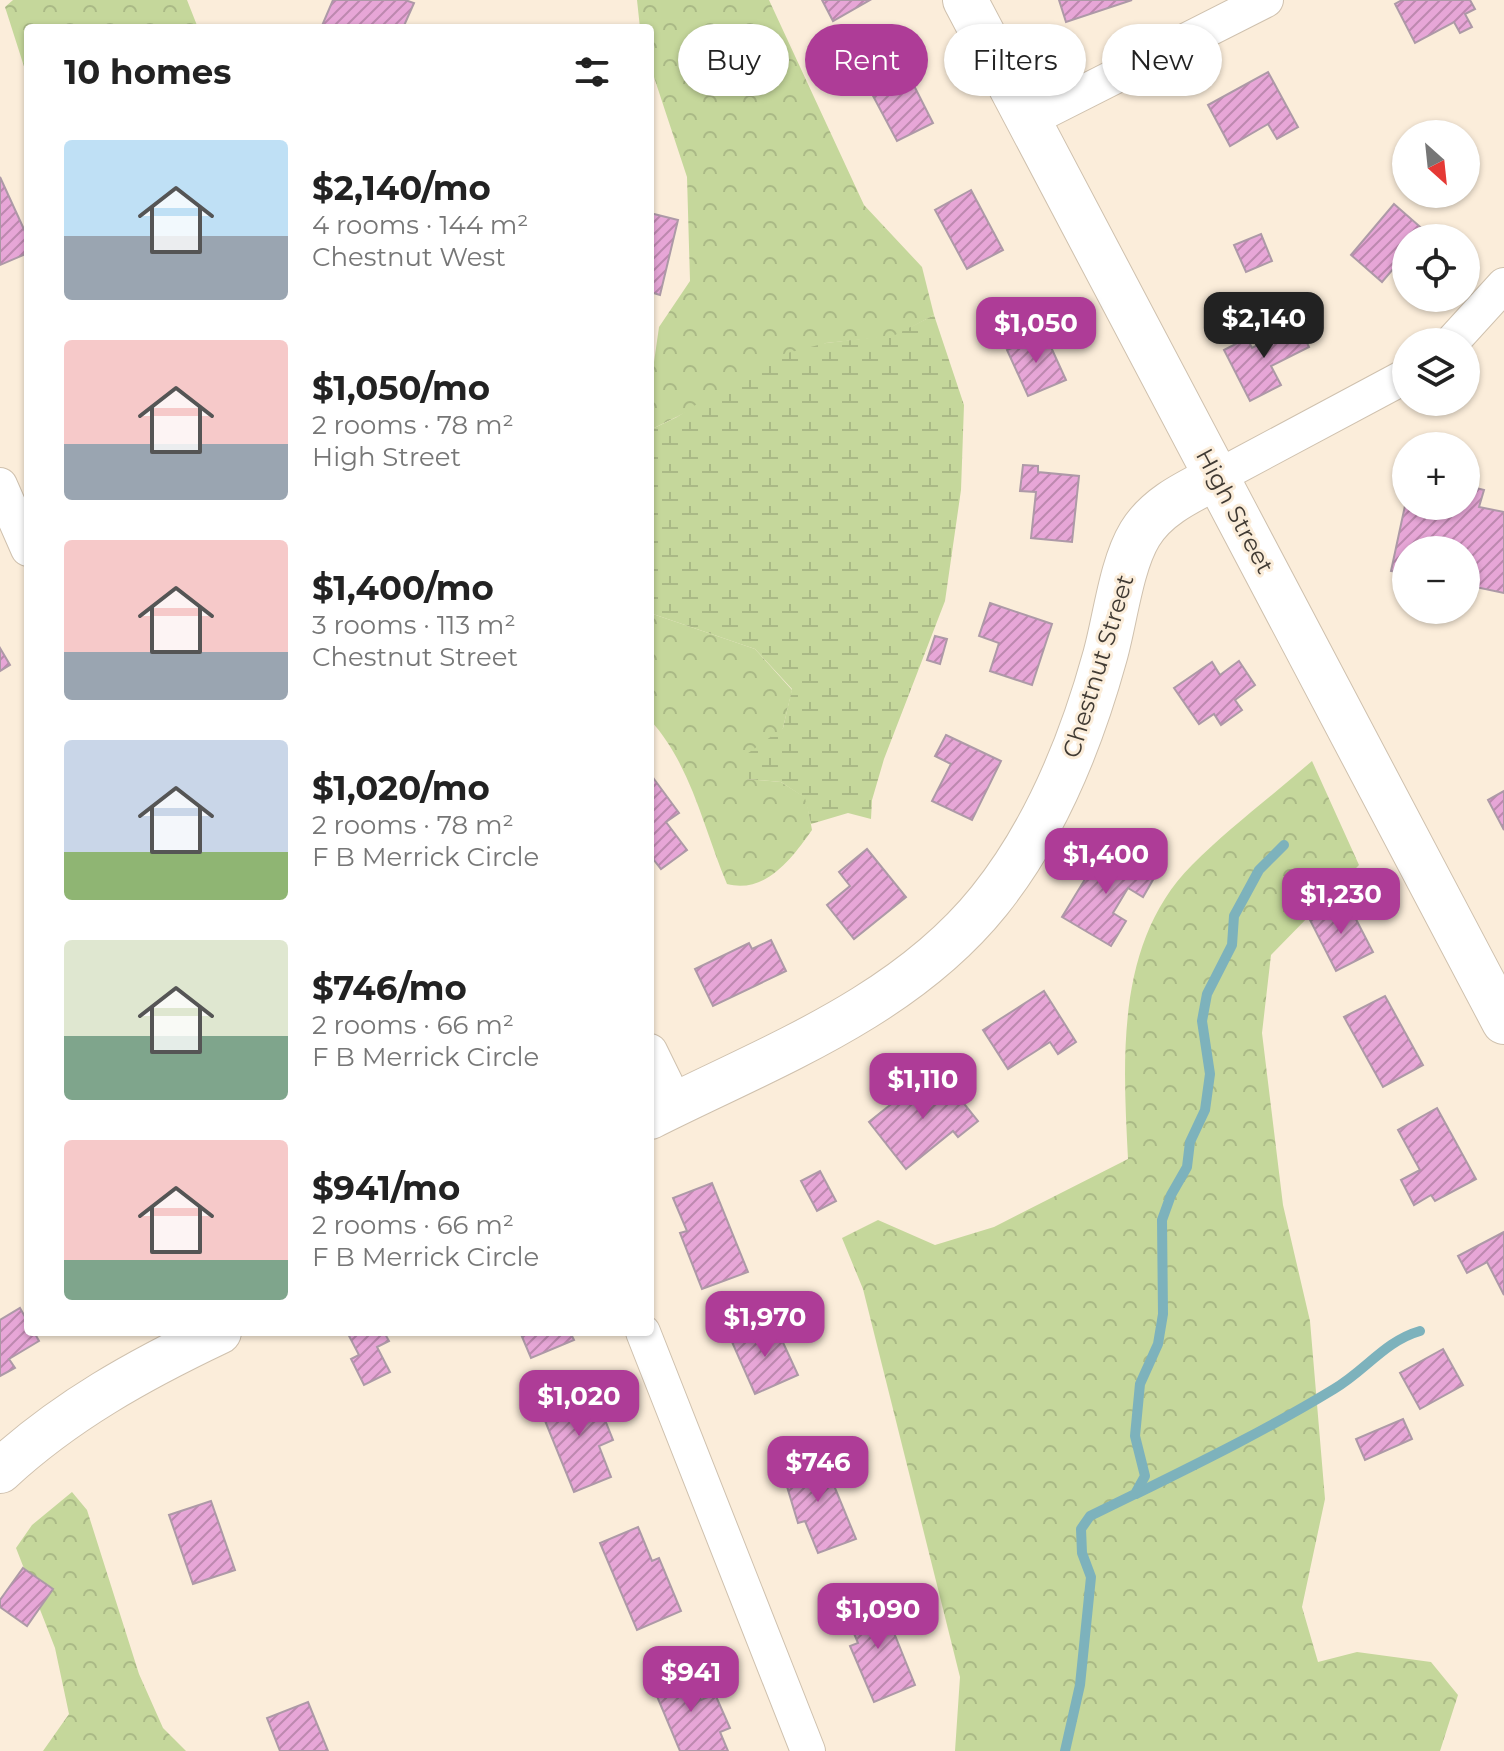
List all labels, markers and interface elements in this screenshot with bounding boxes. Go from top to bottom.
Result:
chip: Buy [678,24,789,96]
chip: Rent [805,24,928,96]
chip: Filters [944,24,1086,96]
chip: New [1102,24,1222,96]
icon: filters [570,50,614,94]
text: 10 homes [64,51,231,93]
north arrow [1392,120,1480,208]
map controls [1392,120,1480,624]
text: $2,140/mo [312,167,491,209]
icon: home [128,172,224,268]
text: 4 rooms · 144 m² [312,209,528,241]
button: locate [1392,224,1480,312]
text: Chestnut West [312,241,506,273]
pin: $2,140 [1199,292,1329,360]
pin: $1,050 [971,297,1101,365]
text: $2,140 [1222,302,1306,334]
text: $1,050 [994,307,1078,339]
button: layers [1392,328,1480,416]
text: $1,050/mo [312,367,490,409]
icon: home [128,372,224,468]
text: 2 rooms · 78 m² [312,409,514,441]
button: + [1392,432,1480,520]
text: High Street [312,441,461,473]
street label: High Street [1190,443,1280,579]
button: − [1392,536,1480,624]
text: $1,400/mo [312,567,494,609]
street label: Chestnut Street [1056,571,1140,761]
icon: home [128,572,224,668]
text: 3 rooms · 113 m² [312,609,516,641]
text: Chestnut Street [312,641,518,673]
text: $1,020/mo [312,767,490,809]
icon: home [128,772,224,868]
text: 2 rooms · 78 m² [312,809,514,841]
pin: $1,400 [1041,828,1171,896]
text: $1,400 [1063,838,1149,870]
text: F B Merrick Circle [312,841,539,873]
pin: $1,230 [1276,868,1406,936]
text: $1,230 [1300,878,1382,910]
text: $746/mo [312,967,467,1009]
icon: home [128,972,224,1068]
text: 2 rooms · 66 m² [312,1009,514,1041]
text: F B Merrick Circle [312,1041,539,1073]
pin: $1,110 [858,1053,988,1121]
text: $1,110 [888,1063,958,1095]
text: $941/mo [312,1167,460,1209]
icon: home [128,1172,224,1268]
text: 2 rooms · 66 m² [312,1209,514,1241]
text: F B Merrick Circle [312,1241,539,1273]
pin: $1,970 [700,1291,830,1359]
text: $1,970 [723,1301,807,1333]
pin: $1,020 [514,1370,644,1438]
text: $1,020 [537,1380,621,1412]
pin: $746 [771,1436,865,1504]
text: $746 [785,1446,851,1478]
pin: $1,090 [813,1583,943,1651]
text: $1,090 [836,1593,920,1625]
pin: $941 [644,1646,738,1714]
text: $941 [661,1656,721,1688]

